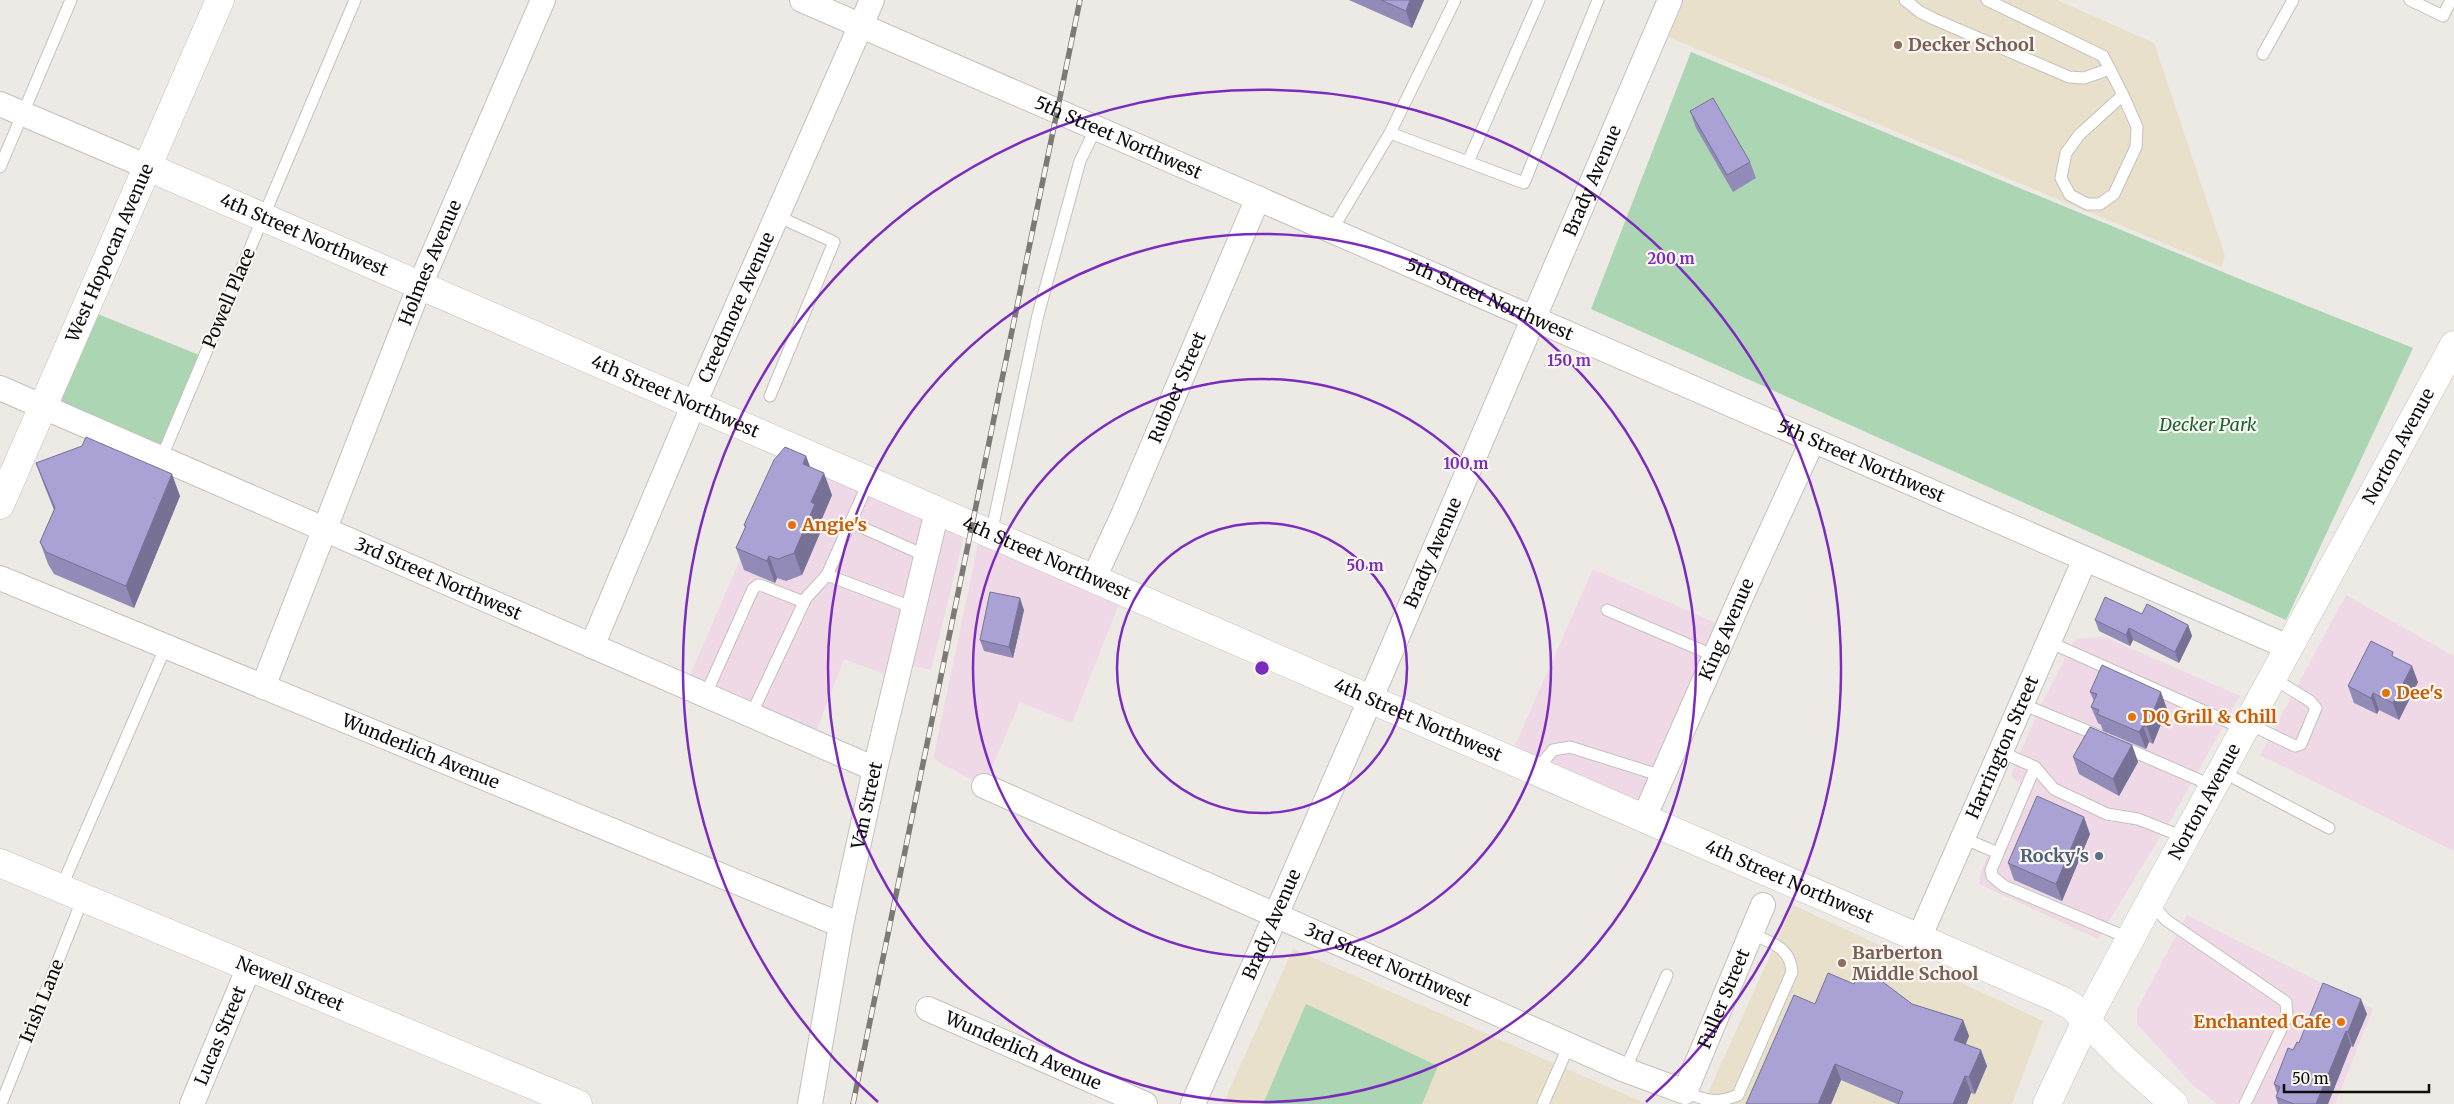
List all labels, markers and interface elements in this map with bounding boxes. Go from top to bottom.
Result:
place label: Decker School [1908,33,2035,56]
marker: Decker School [1892,39,1904,51]
street label: 5th Street Northwest [1031,91,1206,184]
street label: Brady Avenue [1558,122,1626,239]
street label: West Hopocan Avenue [60,160,158,346]
street label: 4th Street Northwest [216,188,392,281]
street label: Holmes Avenue [393,196,466,329]
street label: Creedmore Avenue [693,228,779,386]
street label: Powell Place [197,244,260,351]
text: 200 m [1647,249,1695,268]
street label: 5th Street Northwest [1403,252,1577,345]
street label: Rubber Street [1143,328,1211,446]
street label: 4th Street Northwest [588,349,763,443]
text: 150 m [1547,351,1591,370]
street label: Norton Avenue [2357,384,2439,508]
park label: Decker Park [2158,413,2257,436]
street label: 5th Street Northwest [1774,414,1948,507]
text: 100 m [1444,454,1488,473]
street label: Brady Avenue [1399,494,1466,612]
street label: 4th Street Northwest [959,511,1134,604]
place label: Angie's [801,513,867,536]
marker: Angie's [786,519,798,531]
street label: 3rd Street Northwest [351,532,525,625]
text: 50 m [1346,556,1384,575]
street label: King Avenue [1694,575,1759,684]
centre of rings [1253,659,1271,677]
street label: Harrington Street [1961,672,2043,822]
street label: 4th Street Northwest [1330,673,1506,766]
place label: Dee's [2396,681,2443,704]
marker: Dee's [2380,687,2392,699]
place label: DQ Grill & Chill [2142,705,2277,728]
street label: Wunderlich Avenue [338,708,503,794]
marker: DQ Grill & Chill [2126,711,2138,723]
street label: Norton Avenue [2163,739,2245,864]
street label: Van Street [846,759,887,852]
street label: 4th Street Northwest [1702,834,1877,928]
place label: Rocky's [2020,844,2089,867]
marker: Rocky's [2093,850,2105,862]
street label: Brady Avenue [1237,865,1306,983]
street label: 3rd Street Northwest [1301,918,1475,1012]
place label: Barberton Middle School [1852,941,1978,985]
street label: Fuller Street [1692,945,1755,1052]
street label: Newell Street [233,951,347,1016]
street label: Irish Lane [14,956,69,1046]
marker: Barberton Middle School [1836,957,1848,969]
street label: Lucas Street [189,982,251,1089]
street label: Wunderlich Avenue [941,1006,1105,1095]
place label: Enchanted Cafe [2193,1010,2331,1033]
marker: Enchanted Cafe [2335,1016,2347,1028]
scale bar [2284,1062,2429,1094]
text: 50 m [2292,1069,2329,1088]

